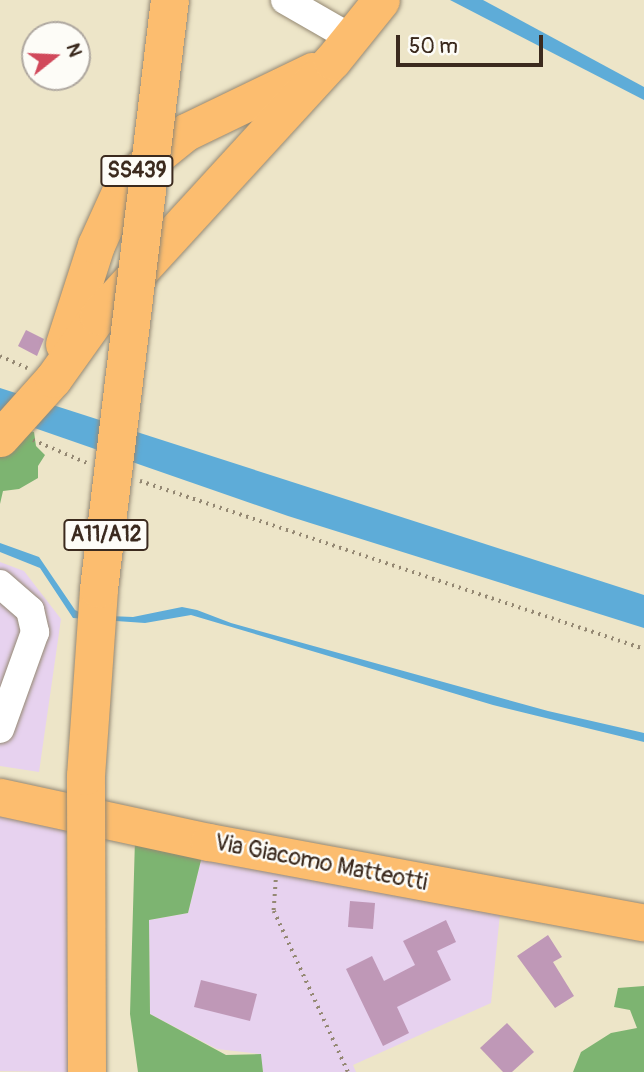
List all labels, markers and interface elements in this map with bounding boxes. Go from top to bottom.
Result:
north arrow [21,21,91,91]
scale bar [399,21,546,65]
text: 50 m [409,33,458,60]
text: N [61,40,87,60]
road number: SS439 [100,154,174,188]
road number: A11/A12 [62,518,150,552]
street label: Via Giacomo Matteotti [212,829,430,897]

